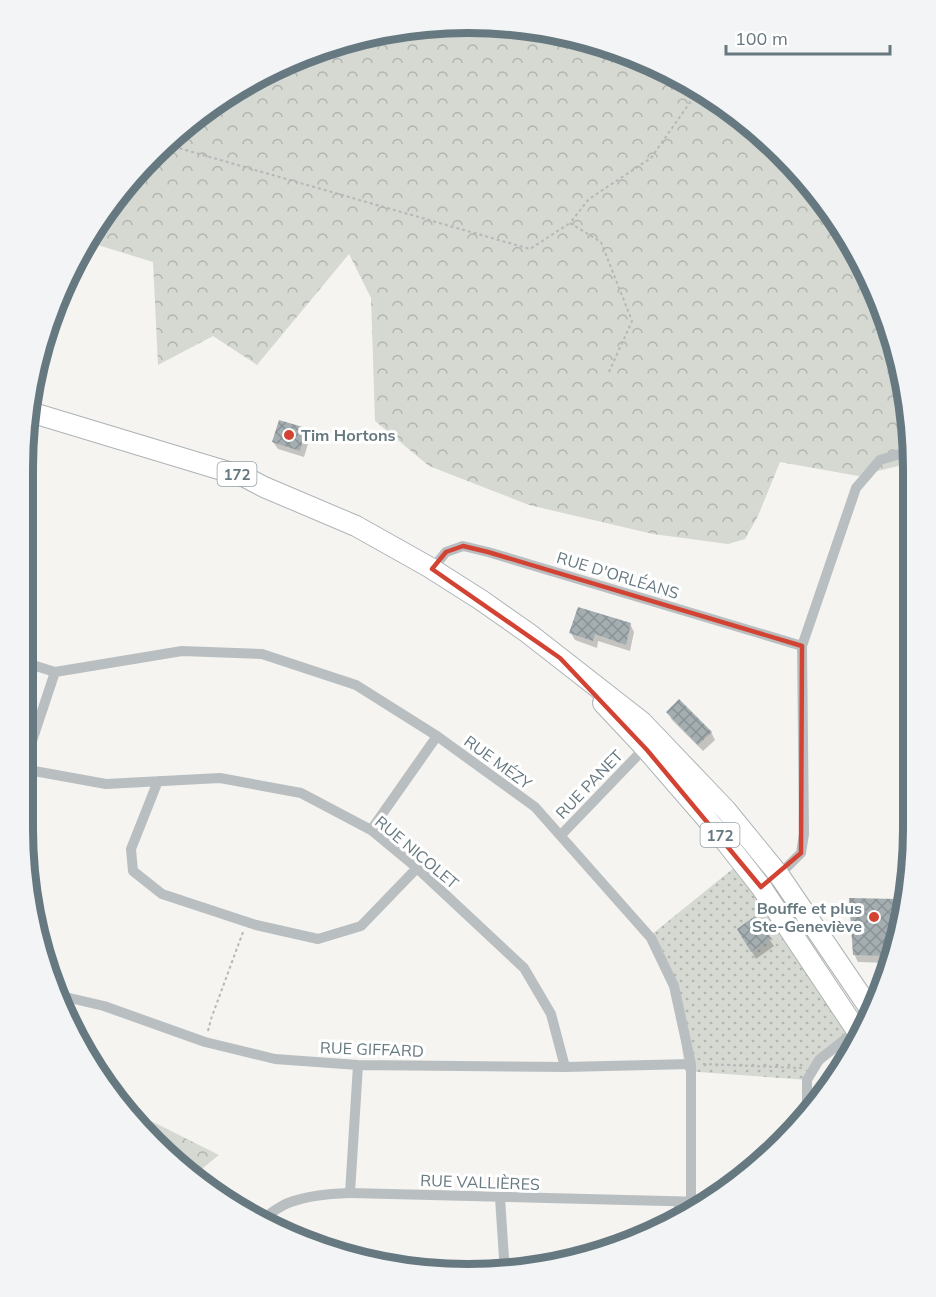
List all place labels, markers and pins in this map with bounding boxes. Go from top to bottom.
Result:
place label: Tim Hortons [301,425,396,445]
marker: Tim Hortons [282,428,296,442]
place label: Bouffe et plus Ste-Geneviève [752,898,862,936]
marker: Bouffe et plus Ste-Geneviève [867,910,881,924]

